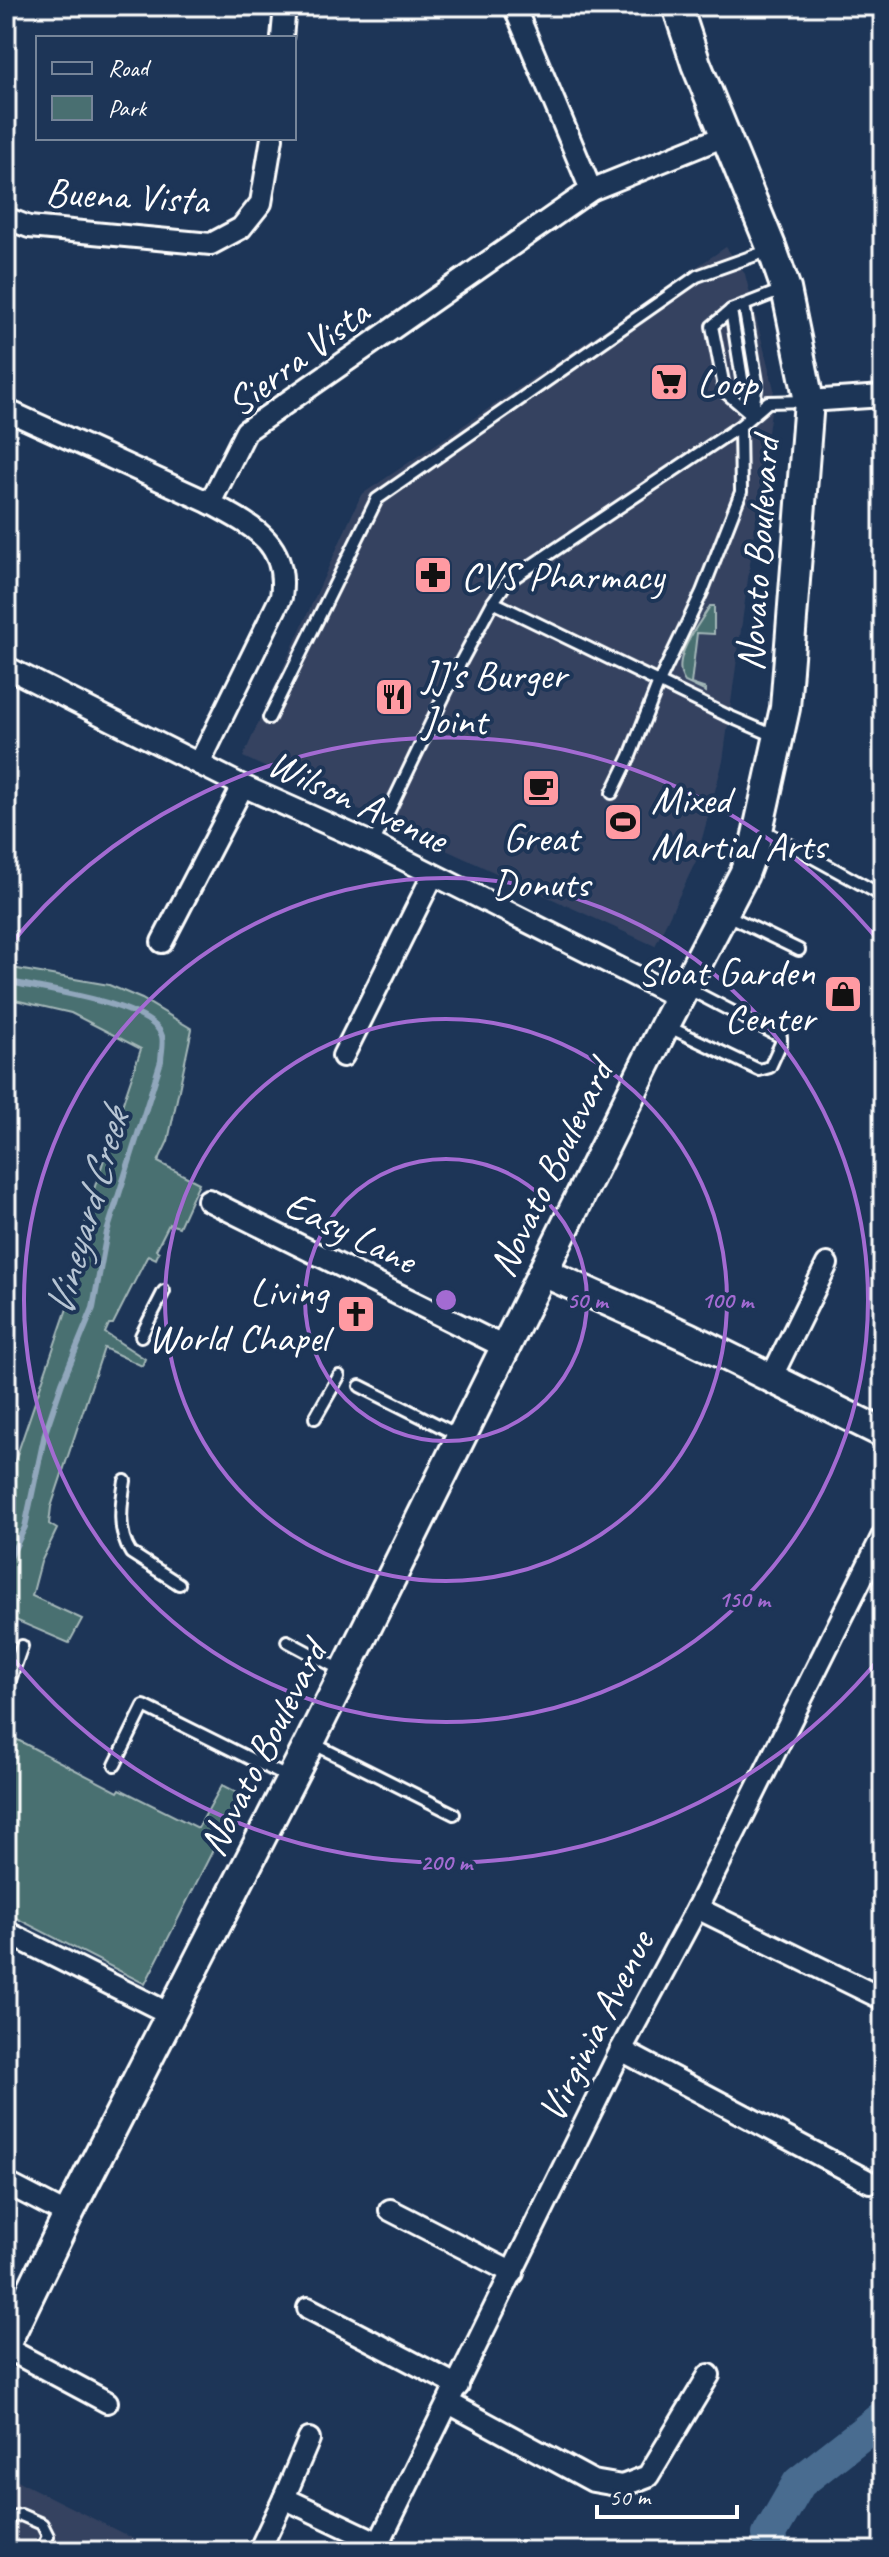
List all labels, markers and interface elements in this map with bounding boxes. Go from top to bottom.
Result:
legend [36,36,296,140]
text: Road [108,53,152,83]
text: Park [108,93,148,123]
street label: Buena Vista [44,167,212,225]
street label: Sierra Vista [216,286,381,428]
place label: Loop [697,358,759,408]
supermarket icon: Loop [648,361,690,403]
street label: Novato Boulevard [725,430,791,673]
place label: CVS Pharmacy [461,551,666,601]
pharmacy icon: CVS Pharmacy [412,554,454,596]
place label: JJ's Burger Joint [420,650,570,746]
restaurant icon: JJ's Burger Joint [373,676,415,718]
street label: Wilson Avenue [260,738,458,865]
cafe icon: Great Donuts [520,767,562,809]
place label: Mixed Martial Arts [651,775,830,871]
sports icon: Mixed Martial Arts [602,801,644,843]
place label: Great Donuts [492,813,593,909]
place label: Sloat Garden Center [637,947,819,1043]
shop icon: Sloat Garden Center [822,973,864,1015]
street label: Novato Boulevard [477,1047,627,1285]
water label: Vineyard Creek [32,1097,143,1323]
street label: Easy Lane [277,1179,427,1286]
place label: Living World Chapel [148,1267,334,1363]
text: 50 m [567,1285,610,1315]
text: 100 m [701,1285,755,1315]
centre of rings [432,1286,460,1314]
church icon: Living World Chapel [335,1293,377,1335]
text: 150 m [718,1584,772,1614]
street label: Novato Boulevard [187,1628,341,1864]
text: 200 m [420,1847,474,1877]
street label: Virginia Avenue [526,1920,667,2130]
scale bar [597,2469,737,2519]
text: 50 m [609,2482,652,2512]

